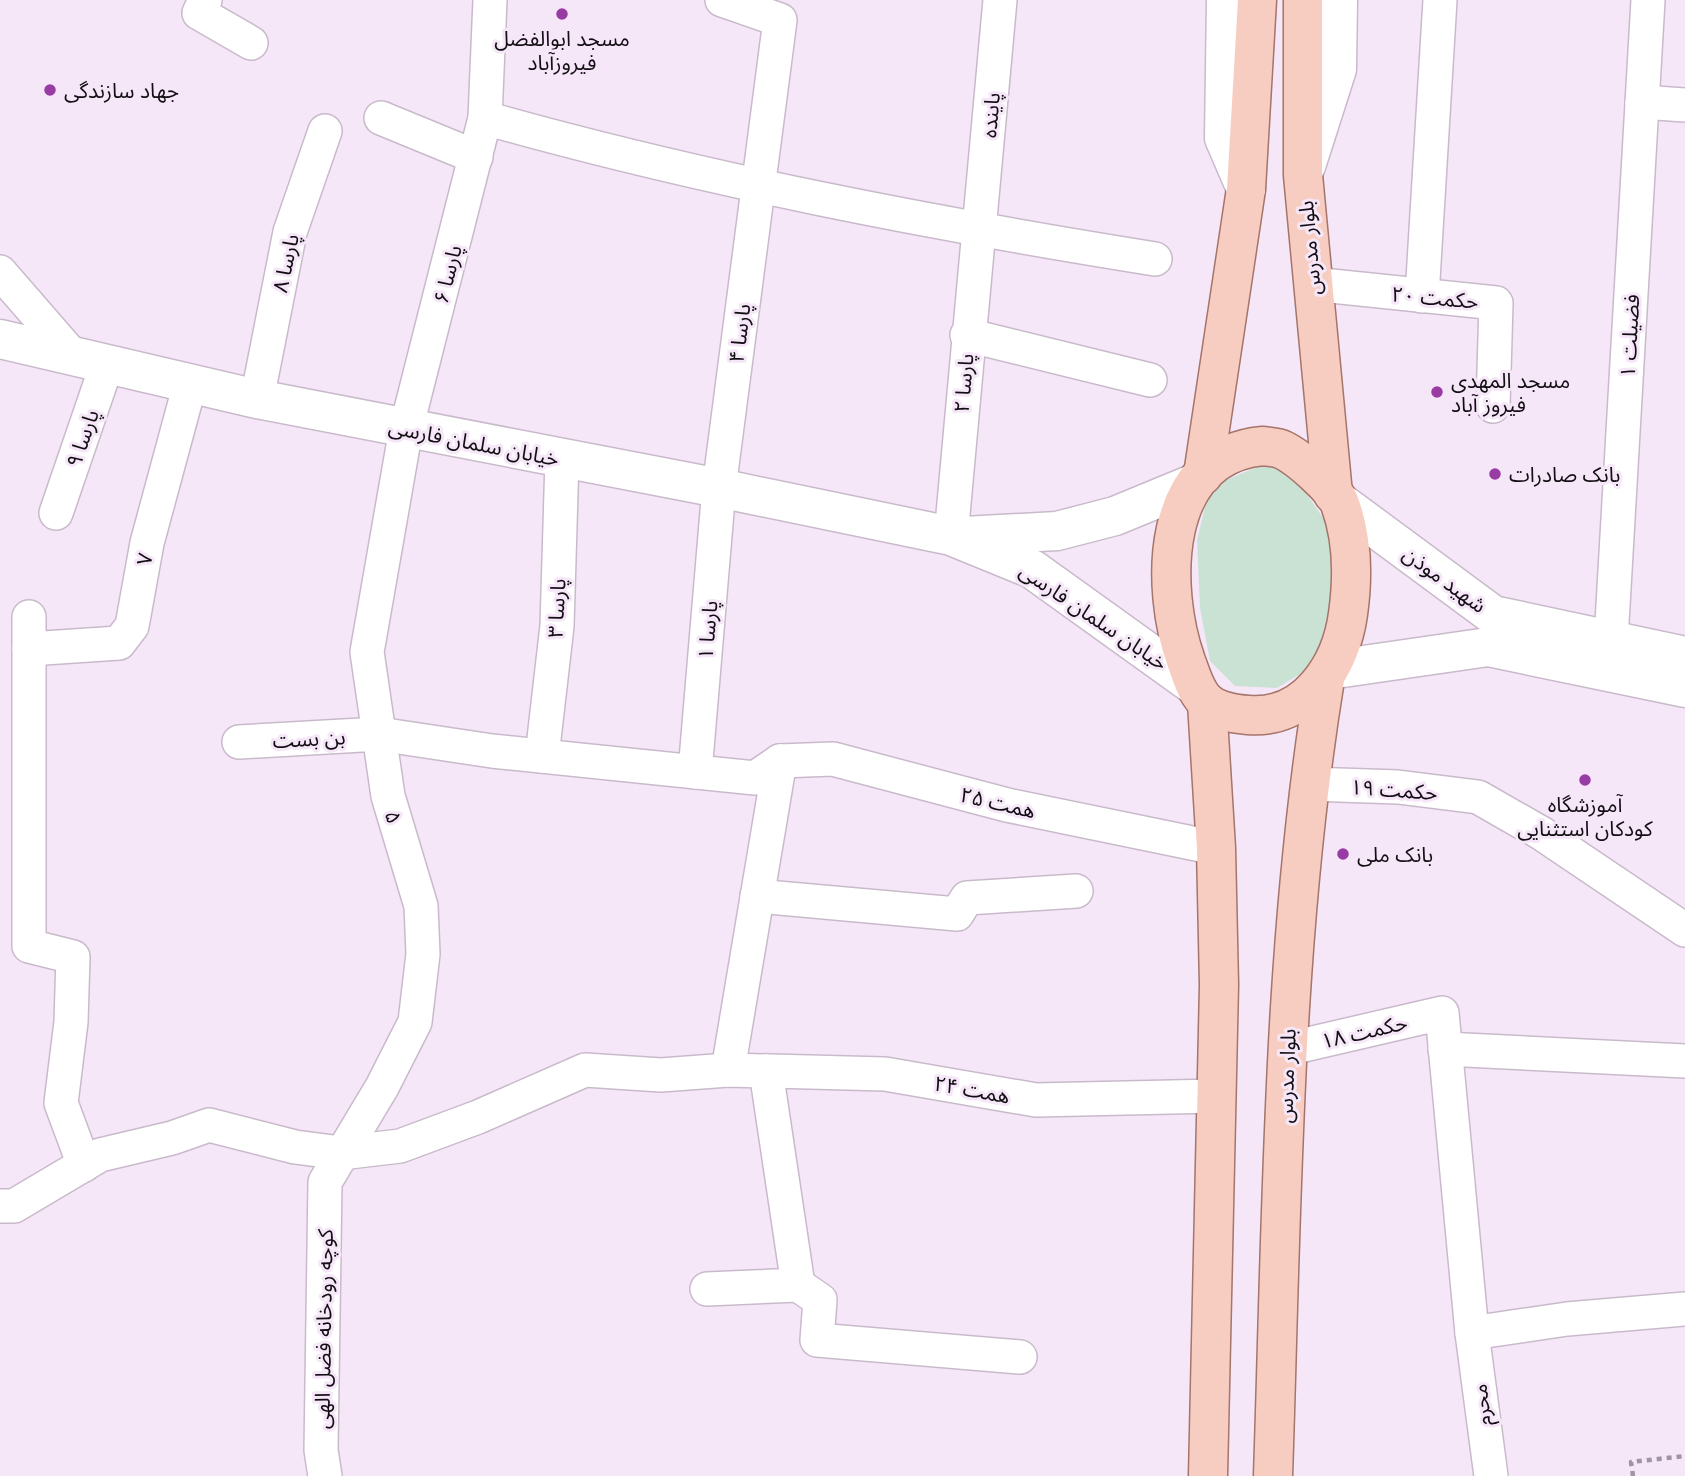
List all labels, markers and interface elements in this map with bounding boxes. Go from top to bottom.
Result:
marker: مسجد ابوالفضل فیروزآباد [554,6,570,22]
place label: مسجد ابوالفضل فیروزآباد [494,24,630,76]
place label: جهاد سازندگی [64,76,179,104]
marker: جهاد سازندگی [42,82,58,98]
street label: پاینده [974,91,1006,139]
street label: بلوار مدرس [1291,200,1327,296]
street label: پارسا ۸ [265,231,305,295]
street label: پارسا ۶ [426,242,468,306]
street label: حکمت ۲۰ [1390,279,1480,315]
street label: فضیلت ۱ [1613,293,1645,379]
street label: پارسا ۴ [721,302,757,364]
street label: پارسا ۲ [946,352,980,414]
place label: مسجد المهدی فیروز آباد [1451,366,1570,418]
marker: مسجد المهدی فیروز آباد [1429,384,1445,400]
street label: پارسا ۹ [59,405,105,471]
street label: خیابان سلمان فارسی [386,412,562,472]
place label: بانک صادرات [1509,460,1620,488]
marker: بانک صادرات [1487,466,1503,482]
street label: شهید موذن [1398,539,1492,619]
street label: ۷ [129,551,159,567]
street label: خیابان سلمان فارسی [1014,556,1174,676]
street label: پارسا ۳ [540,578,572,638]
street label: پارسا ۱ [690,599,724,661]
street label: بن بست [272,722,346,754]
street label: حکمت ۱۹ [1349,772,1439,806]
marker: آموزشگاه کودکان استثنایی [1577,772,1593,788]
street label: همت ۲۵ [958,780,1038,824]
place label: آموزشگاه کودکان استثنایی [1517,790,1653,842]
street label: ۵ [379,807,409,827]
place label: بانک ملی [1357,840,1433,868]
marker: بانک ملی [1335,846,1351,862]
street label: حکمت ۱۸ [1318,1008,1410,1054]
street label: بلوار مدرس [1270,1028,1302,1124]
street label: همت ۲۴ [932,1069,1012,1109]
street label: کوچه رودخانه فضل الهی [307,1228,339,1429]
street label: محرم [1465,1382,1500,1428]

